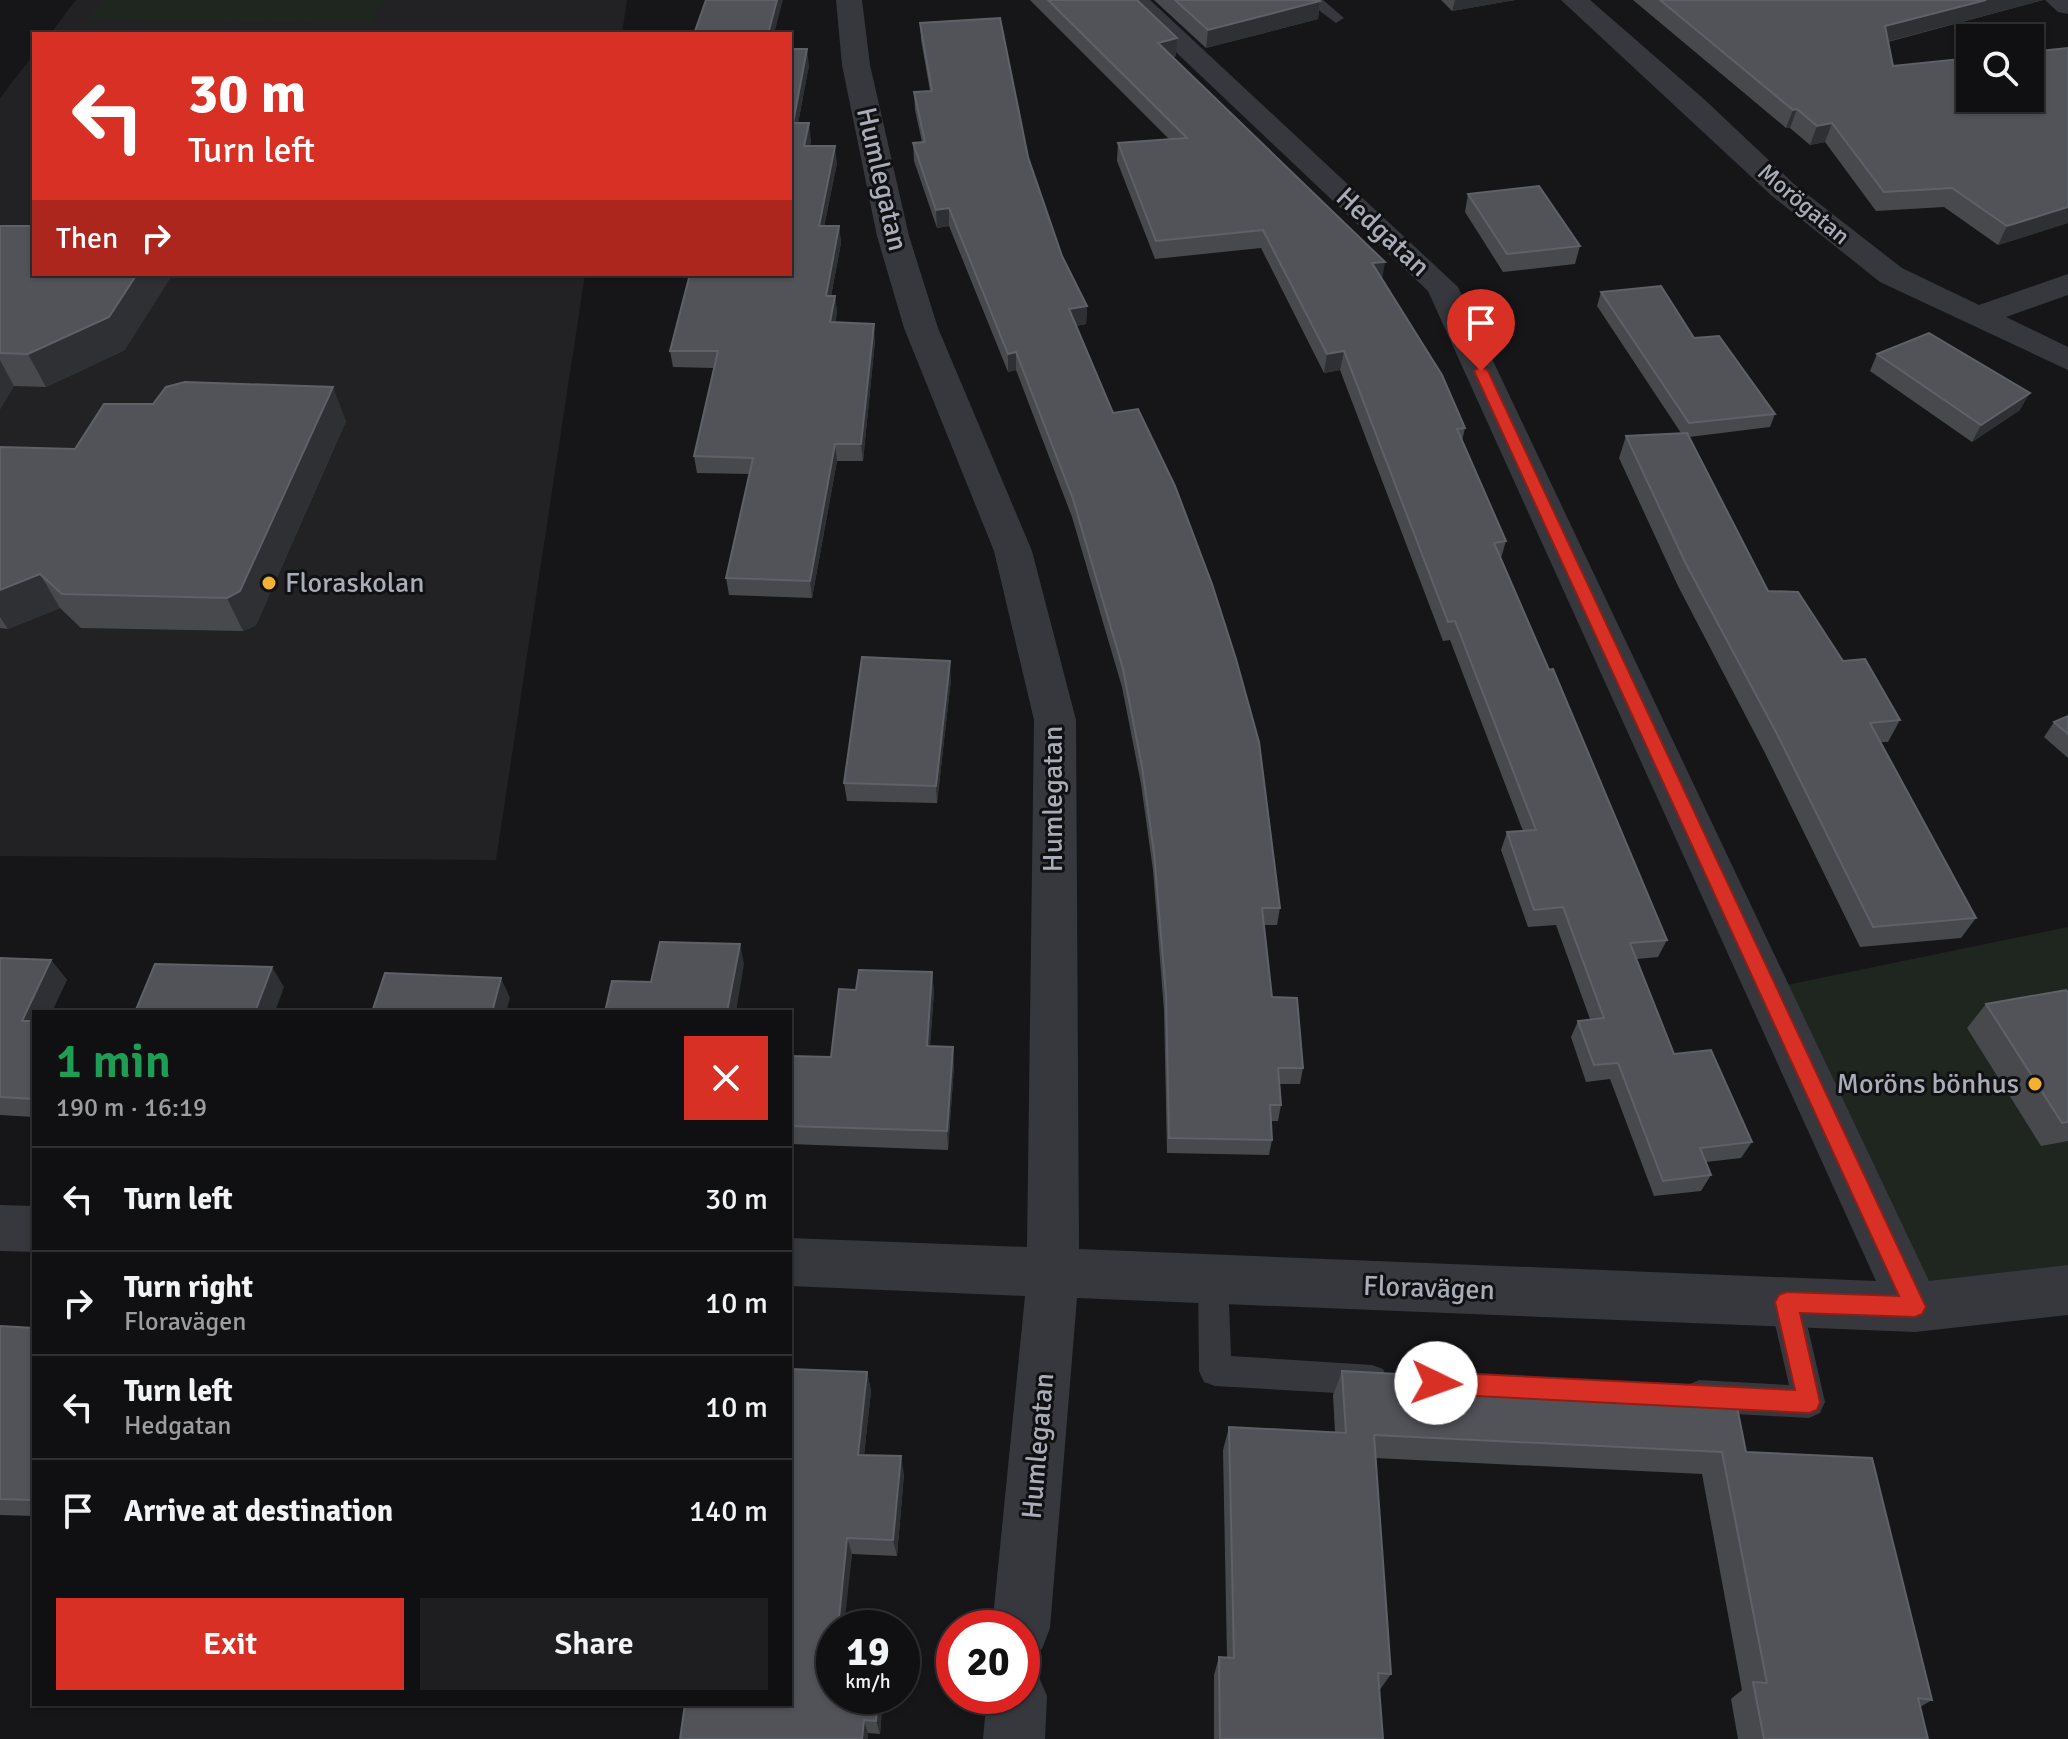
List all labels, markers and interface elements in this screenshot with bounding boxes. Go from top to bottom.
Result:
map controls [1956,24,2044,112]
button: search [1956,24,2044,112]
text: 30 m [188,59,306,128]
icon: left [56,64,160,168]
street label: Humlegatan [849,104,915,254]
text: Turn left [188,128,315,173]
street label: Morögatan [1752,157,1856,251]
street label: Hedgatan [1329,180,1437,284]
icon: right [134,216,178,260]
text: Then [56,220,118,257]
pin [1447,289,1515,371]
icon: arrive [1459,301,1503,345]
place label: Floraskolan [285,566,424,600]
marker: Floraskolan [260,574,278,592]
street label: Humlegatan [1036,726,1070,872]
text: 1 min [56,1032,171,1091]
button: close [684,1036,768,1120]
place label: Moröns bönhus [1836,1067,2019,1101]
marker: Moröns bönhus [2026,1075,2044,1093]
text: 190 m · 16:19 [56,1092,207,1124]
icon: left [56,1177,100,1221]
text: Turn left [124,1181,233,1218]
text: 30 m [705,1181,768,1218]
text: Turn right [124,1269,253,1306]
street label: Floravägen [1363,1269,1495,1307]
icon: right [56,1281,100,1325]
text: 10 m [705,1285,768,1322]
text: Floravägen [124,1306,246,1338]
position arrow [1394,1341,1478,1425]
street label: Humlegatan [1015,1372,1061,1520]
text: Turn left [124,1373,233,1410]
icon: left [56,1385,100,1429]
text: 10 m [705,1389,768,1426]
text: Hedgatan [124,1410,231,1442]
icon: arrive [56,1489,100,1533]
text: Arrive at destination [124,1493,393,1530]
text: 140 m [689,1493,768,1530]
button: Exit [56,1598,404,1690]
button: Share [420,1598,768,1690]
speed limit sign: 20 [936,1610,1040,1714]
text: 19 [846,1627,890,1677]
text: km/h [845,1669,891,1694]

